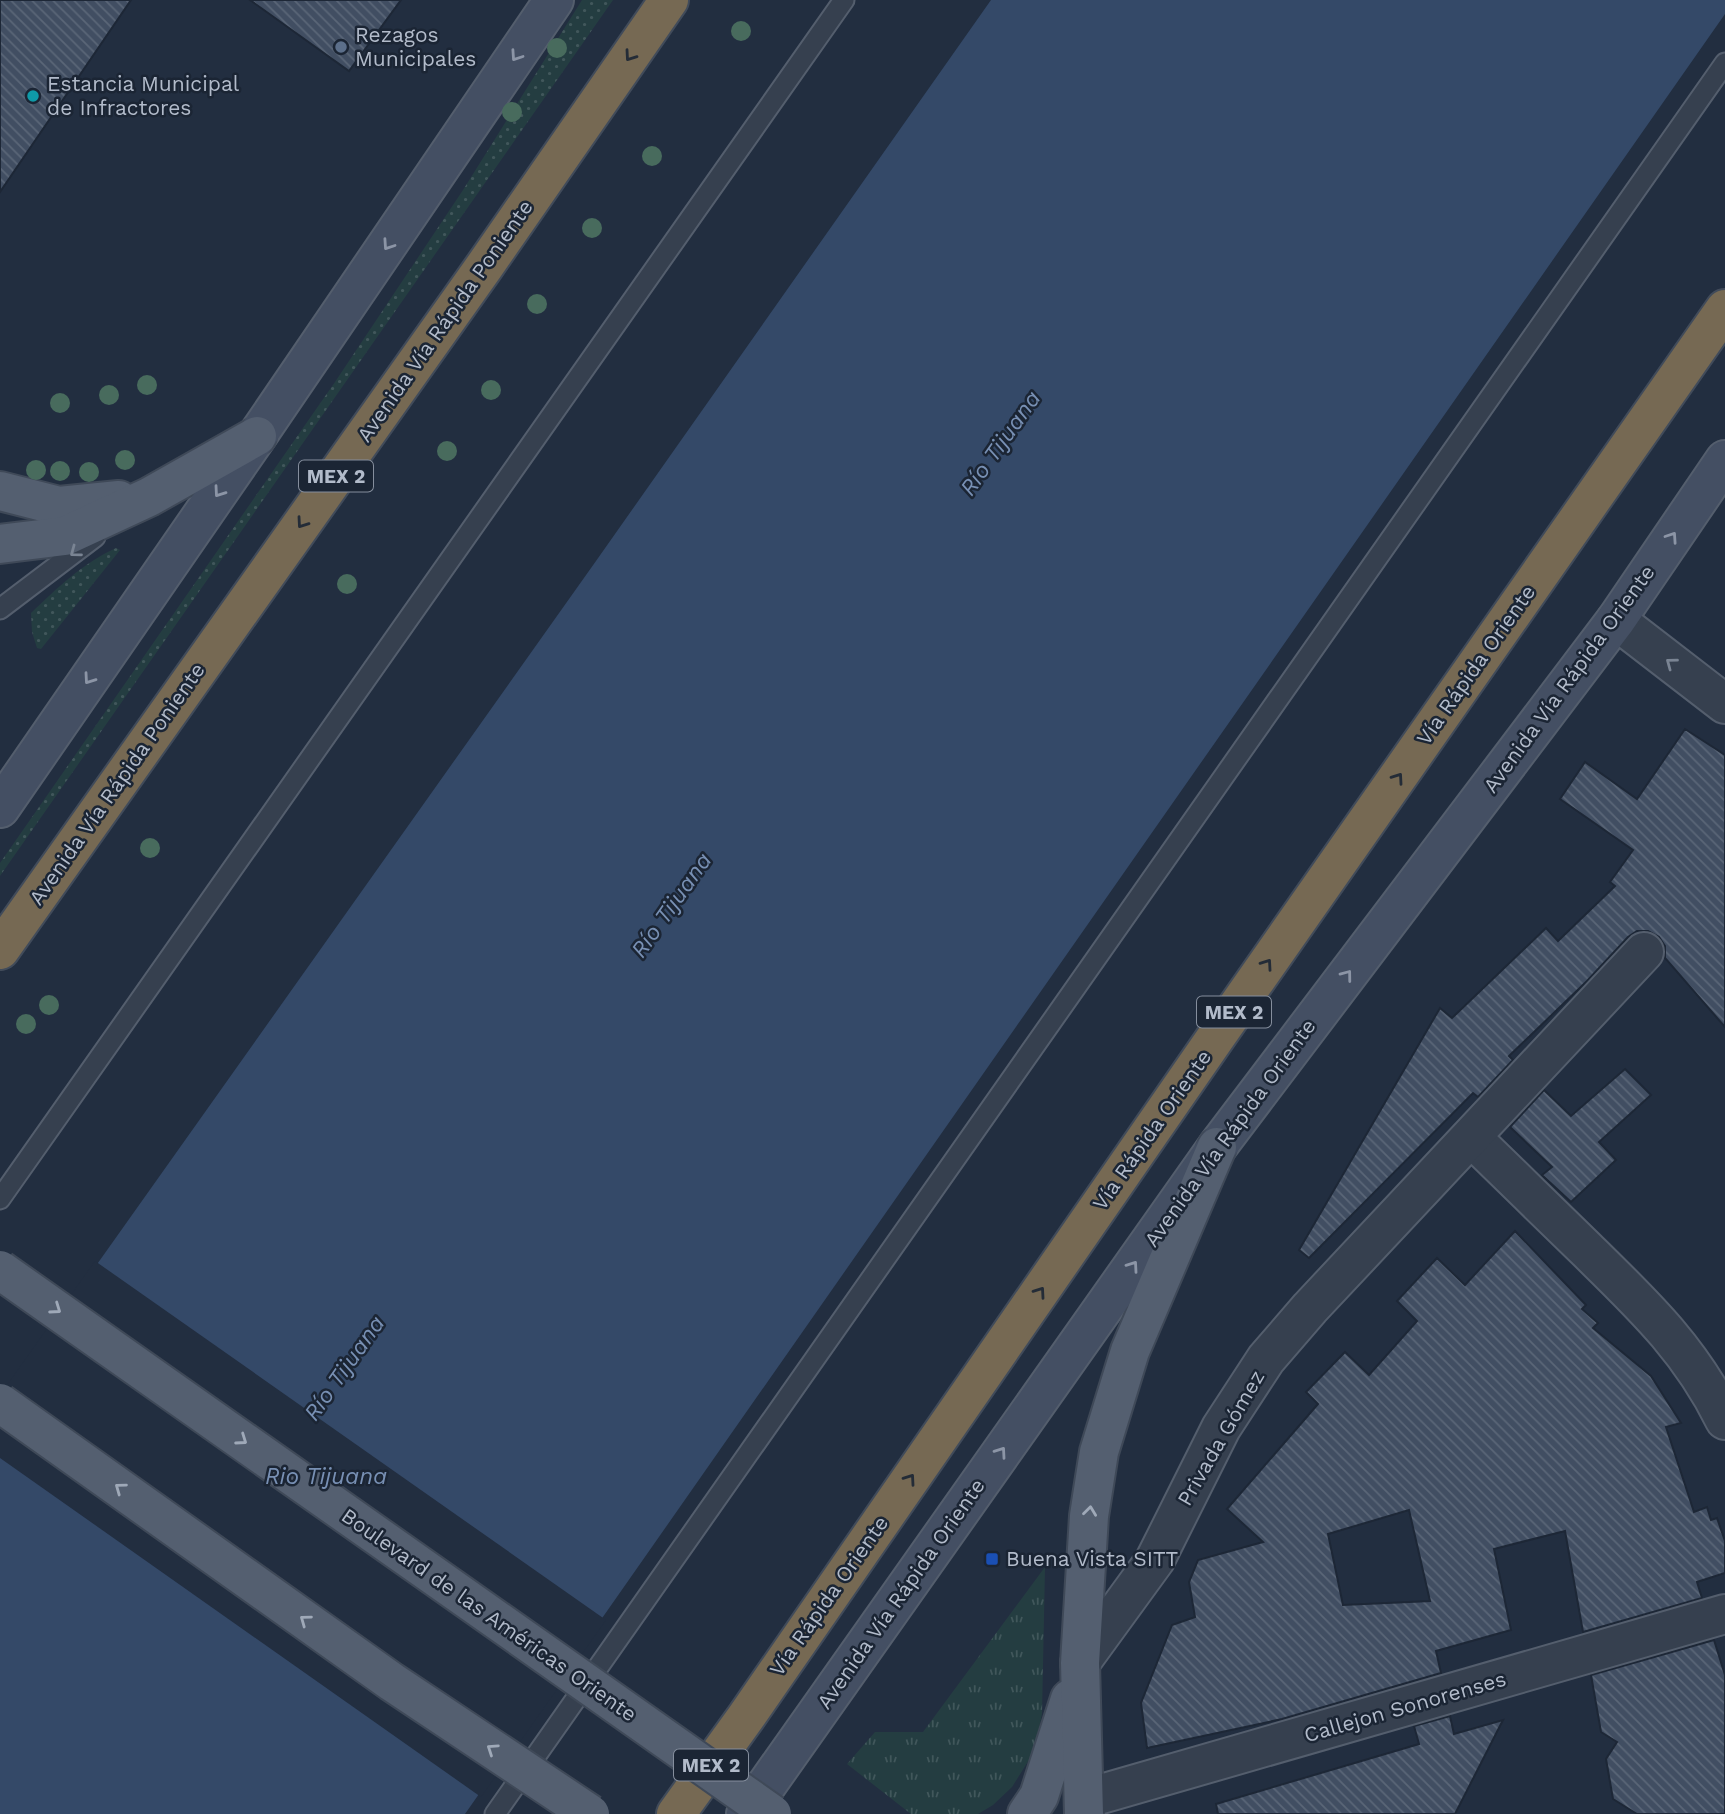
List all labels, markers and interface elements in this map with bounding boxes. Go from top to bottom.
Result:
place label: Rezagos Municipales [355,22,476,71]
marker: Rezagos Municipales [333,39,349,55]
one-way arrow [626,48,638,61]
one-way arrow [511,49,524,62]
place label: Estancia Municipal de Infractores [47,71,240,120]
marker: Estancia Municipal de Infractores [25,88,41,104]
street label: Avenida Vía Rápida Poniente [351,195,538,446]
one-way arrow [383,237,396,250]
water label: Río Tijuana [954,386,1047,501]
road number: MEX 2 [299,461,373,491]
one-way arrow [215,484,227,497]
one-way arrow [298,515,310,528]
one-way arrow [1664,532,1676,545]
one-way arrow [70,544,82,557]
street label: Avenida Vía Rápida Oriente [1478,560,1660,798]
street label: Vía Rápida Oriente [1411,580,1540,750]
street label: Avenida Vía Rápida Poniente [23,658,210,909]
one-way arrow [1666,658,1679,671]
one-way arrow [85,671,97,684]
one-way arrow [1390,773,1402,786]
water label: Río Tijuana [625,848,718,963]
one-way arrow [1259,959,1271,972]
one-way arrow [1339,971,1351,983]
road number: MEX 2 [1197,996,1271,1028]
street label: Avenida Vía Rápida Oriente [1139,1014,1321,1252]
street label: Vía Rápida Oriente [1087,1045,1216,1215]
one-way arrow [1125,1261,1137,1274]
one-way arrow [1032,1287,1044,1300]
one-way arrow [48,1301,61,1313]
water label: Río Tijuana [298,1311,391,1426]
street label: Privada Gómez [1172,1366,1269,1510]
one-way arrow [234,1432,247,1444]
one-way arrow [993,1447,1005,1460]
water label: Rio Tijuana [265,1463,387,1490]
street label: Avenida Vía Rápida Oriente [811,1473,991,1715]
one-way arrow [902,1474,914,1487]
one-way arrow [115,1484,128,1496]
street label: Boulevard de las Américas Oriente [337,1503,642,1726]
one-way arrow [1082,1505,1097,1517]
street label: Vía Rápida Oriente [764,1511,894,1681]
place label: Buena Vista SITT [1006,1546,1179,1571]
marker: Buena Vista SITT [984,1551,1000,1567]
one-way arrow [300,1616,313,1628]
street label: Callejon Sonorenses [1301,1666,1509,1747]
one-way arrow [487,1745,500,1757]
road number: MEX 2 [674,1750,748,1780]

